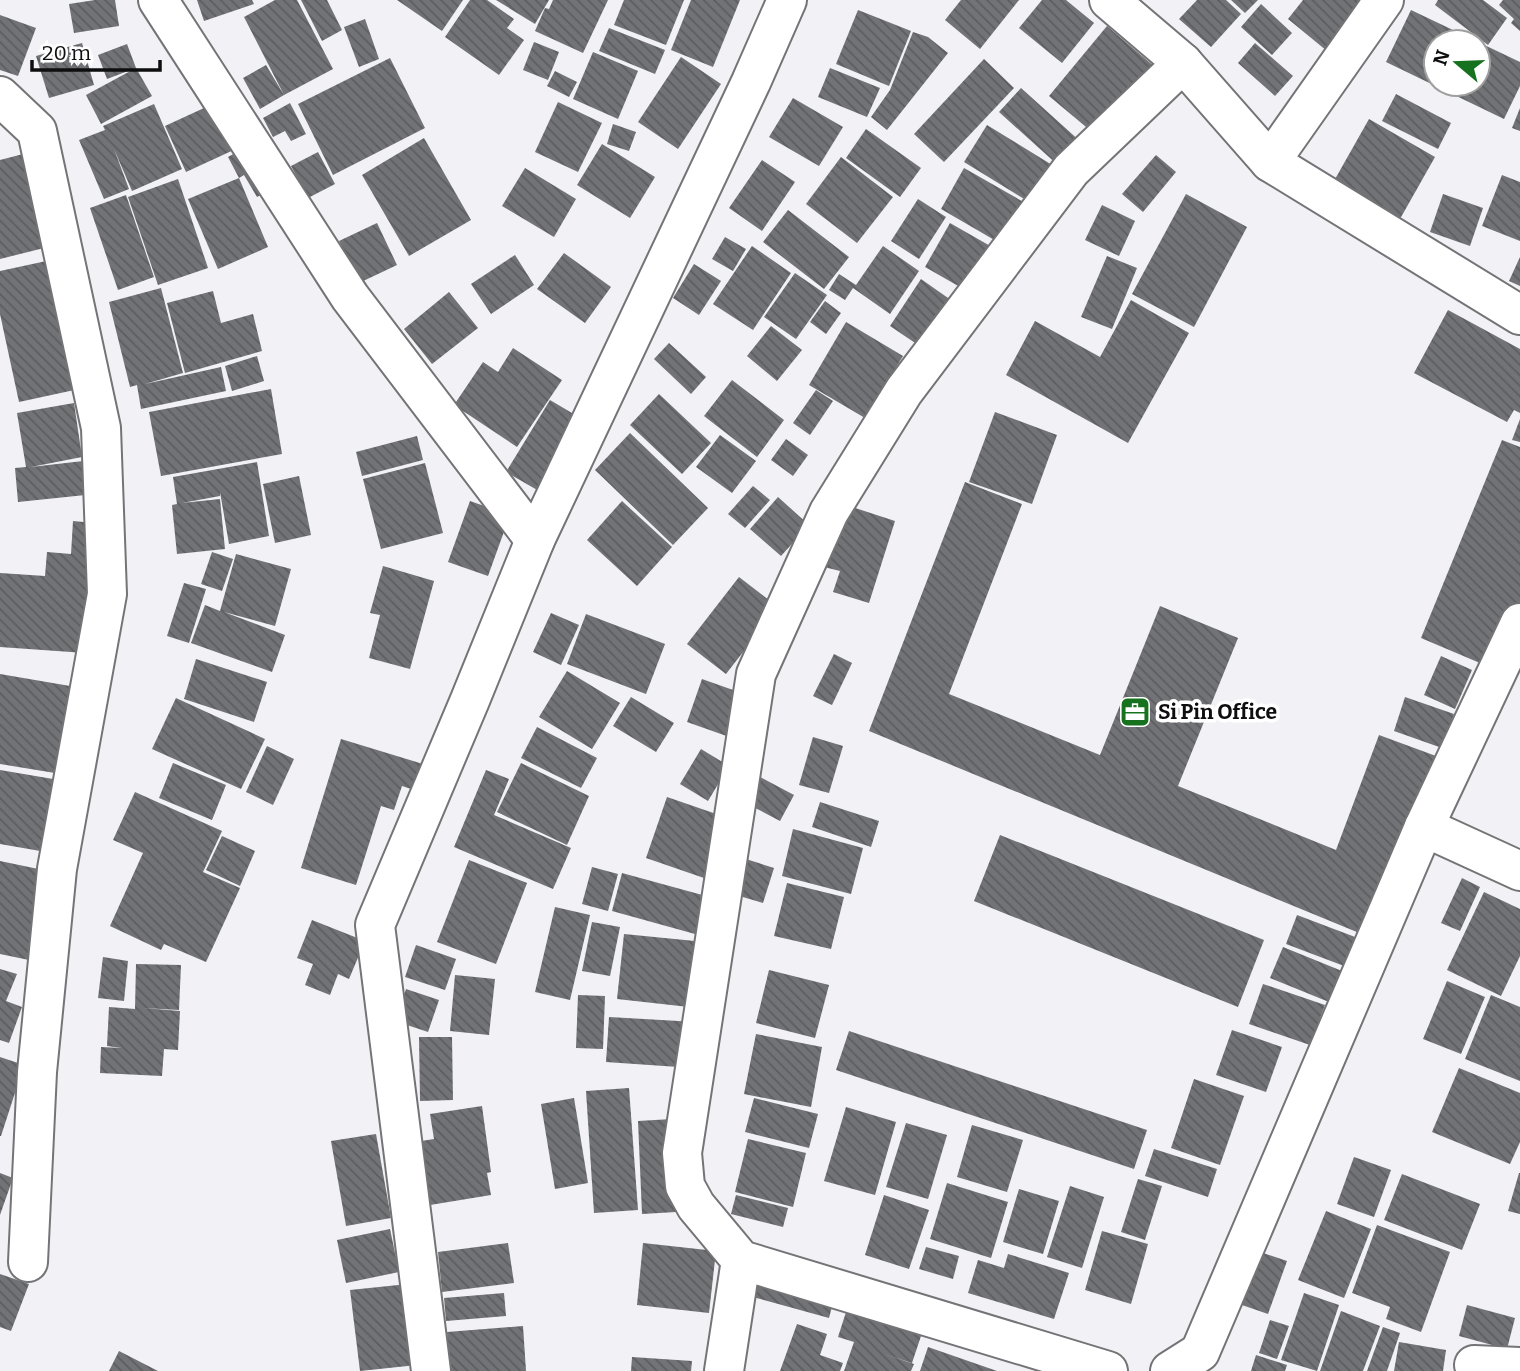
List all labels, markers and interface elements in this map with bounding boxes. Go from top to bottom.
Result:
scale bar [32,28,159,72]
north arrow [1422,28,1492,98]
text: 20 m [42,40,91,66]
text: N [1428,47,1455,68]
office icon: Si Pin Office [1118,695,1152,729]
place label: Si Pin Office [1158,699,1277,725]

